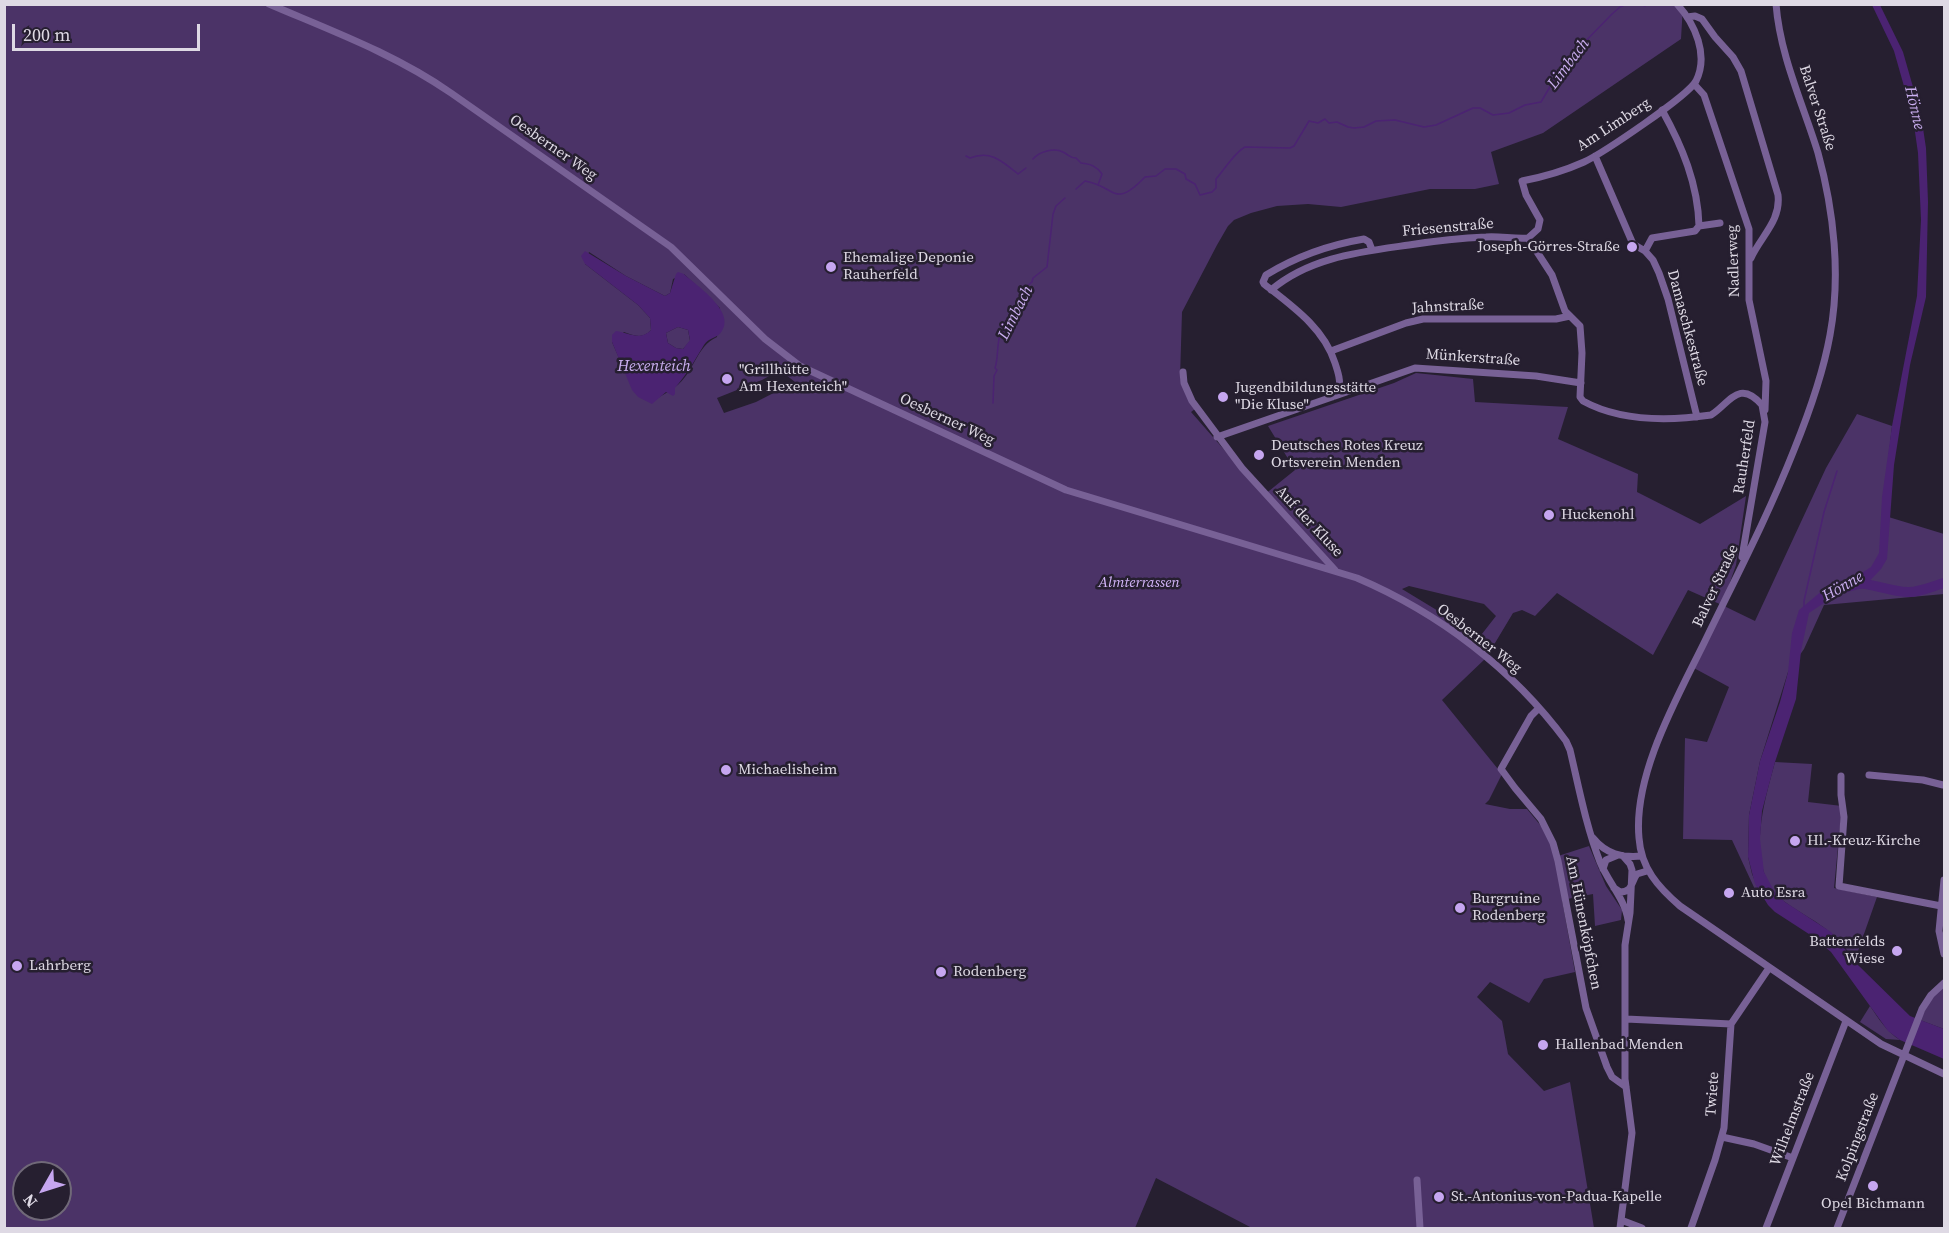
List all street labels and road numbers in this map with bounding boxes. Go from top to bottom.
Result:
street label: Balver Straße [1795,63,1839,153]
street label: Am Limberg [1574,95,1654,155]
street label: Oesberner Weg [506,111,600,185]
street label: Friesenstraße [1401,215,1495,241]
street label: Nadlerweg [1724,225,1744,297]
street label: Damaschkestraße [1663,268,1711,388]
street label: Jahnstraße [1411,296,1485,318]
street label: Münkerstraße [1425,346,1521,370]
street label: Oesberner Weg [897,390,997,450]
street label: Rauherfeld [1730,419,1760,495]
street label: Auf der Kluse [1272,483,1346,561]
street label: Balver Straße [1689,542,1743,630]
street label: Oesberner Weg [1433,600,1525,678]
street label: Am Hünenköpfchen [1561,855,1605,991]
street label: Wilhelmstraße [1767,1069,1819,1169]
street label: Twiete [1702,1071,1724,1117]
street label: Kolpingstraße [1833,1090,1883,1184]

